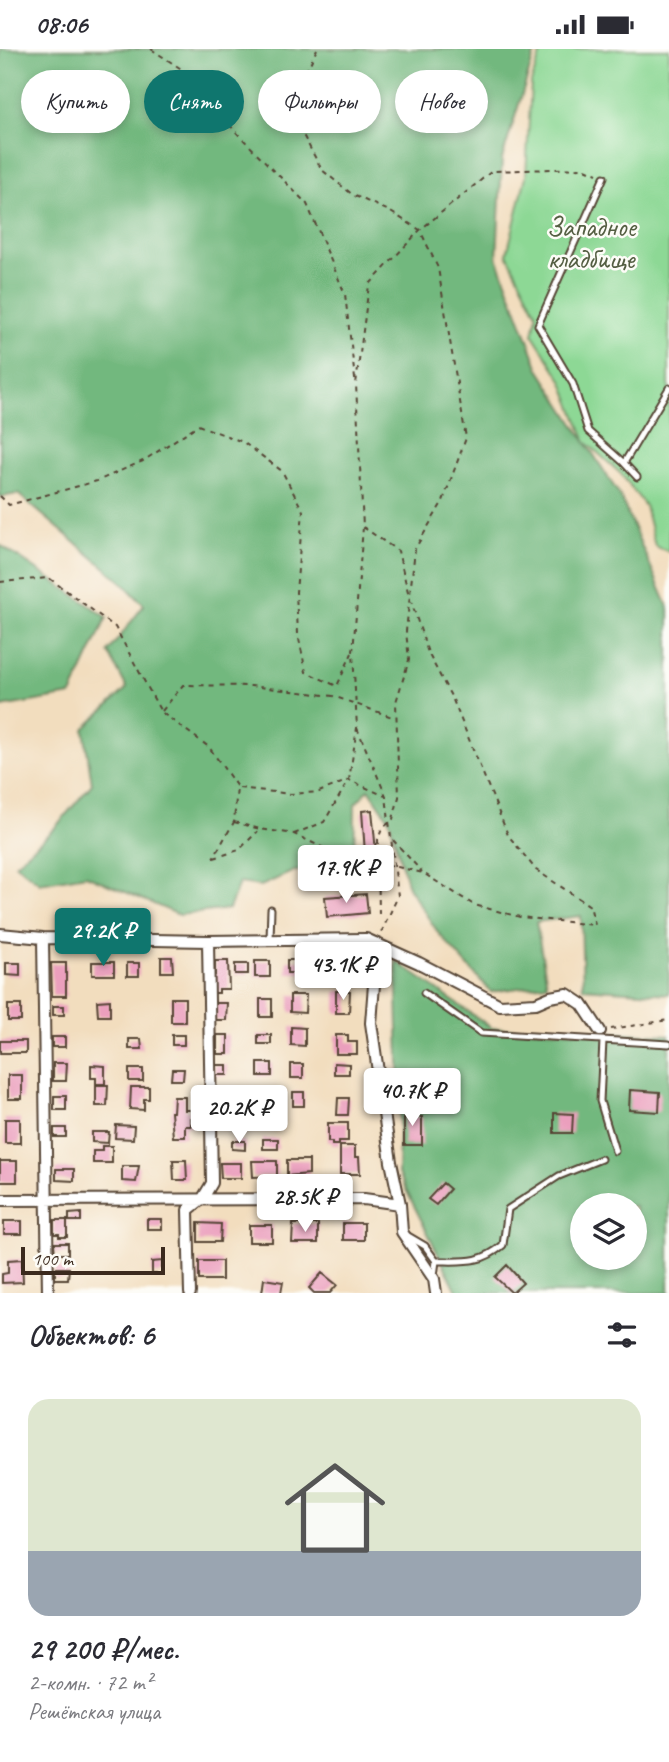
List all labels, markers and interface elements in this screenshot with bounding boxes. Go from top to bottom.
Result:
text: 08:06 [35,8,88,41]
chip: Купить [21,70,130,133]
chip: Снять [144,70,244,133]
chip: Фильтры [258,70,381,133]
chip: Новое [395,70,488,133]
park label: Западное кладбище [546,209,637,276]
pin: 17.9K ₽ [281,845,411,905]
text: 17.9K ₽ [314,853,378,882]
pin: 29.2K ₽ [38,909,168,968]
text: 29.2K ₽ [71,916,135,945]
pin: 43.1K ₽ [278,943,408,1002]
text: 43.1K ₽ [311,950,375,979]
pin: 40.7K ₽ [347,1069,477,1128]
text: 40.7K ₽ [380,1076,444,1105]
pin: 20.2K ₽ [174,1085,304,1145]
text: 20.2K ₽ [207,1093,271,1122]
pin: 28.5K ₽ [240,1175,370,1234]
text: 28.5K ₽ [273,1182,337,1211]
map controls [570,1193,647,1270]
button: layers [570,1193,647,1270]
scale bar [21,1244,164,1276]
text: 100 m [32,1247,73,1271]
text: Объектов: 6 [28,1316,154,1354]
icon: filters [603,1316,641,1354]
icon: home [272,1445,398,1571]
text: 29 200 ₽/мес. [28,1630,179,1668]
text: 2-комн. · 72 m² [28,1668,152,1697]
text: Решётская улица [28,1697,160,1726]

